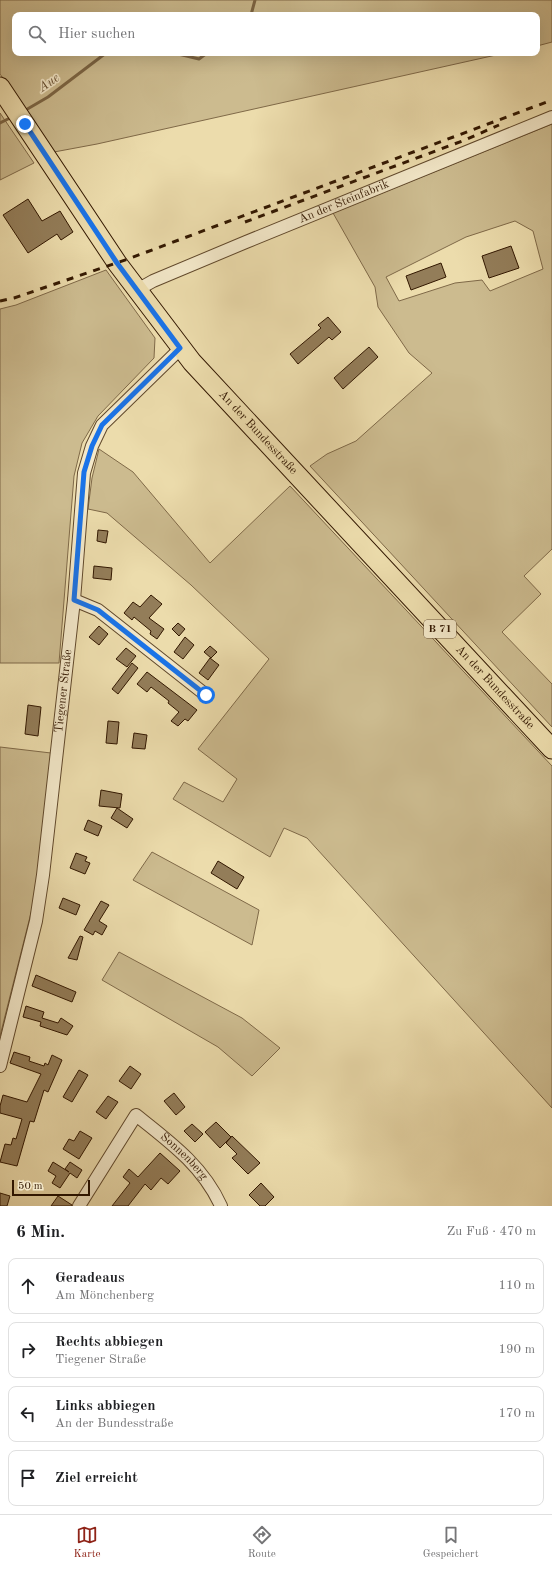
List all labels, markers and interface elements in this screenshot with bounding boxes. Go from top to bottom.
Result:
search box [12,12,540,56]
icon: search [26,23,48,45]
text: Hier suchen [58,27,135,42]
water label: Aue [35,71,62,95]
route end [16,115,34,133]
street label: An der Steinfabrik [297,178,391,226]
street label: An der Bundesstraße [216,388,300,477]
road number: B 71 [424,620,456,638]
street label: An der Bundesstraße [453,643,537,732]
street label: Tiegener Straße [53,648,74,734]
route start [197,686,215,704]
street label: Sonnenberg [158,1131,210,1183]
scale bar [12,1178,90,1197]
text: 50 m [18,1181,43,1192]
text: 6 Min. [16,1224,65,1241]
text: Zu Fuß · 470 m [447,1225,536,1238]
text: Geradeaus [55,1271,124,1286]
icon: ahead [17,1275,39,1297]
text: 110 m [498,1279,535,1292]
text: Am Mönchenberg [55,1289,154,1302]
text: Rechts abbiegen [55,1335,163,1350]
icon: right [17,1339,39,1361]
text: 190 m [498,1343,535,1356]
text: Tiegener Straße [55,1353,146,1366]
text: Links abbiegen [55,1399,156,1414]
icon: left [17,1403,39,1425]
text: 170 m [498,1407,535,1420]
text: An der Bundesstraße [55,1417,173,1430]
icon: arrive [17,1467,39,1489]
text: Ziel erreicht [55,1471,138,1486]
tab: Karte [74,1524,101,1562]
tab: Route [248,1524,276,1562]
tab: Gespeichert [423,1524,478,1562]

